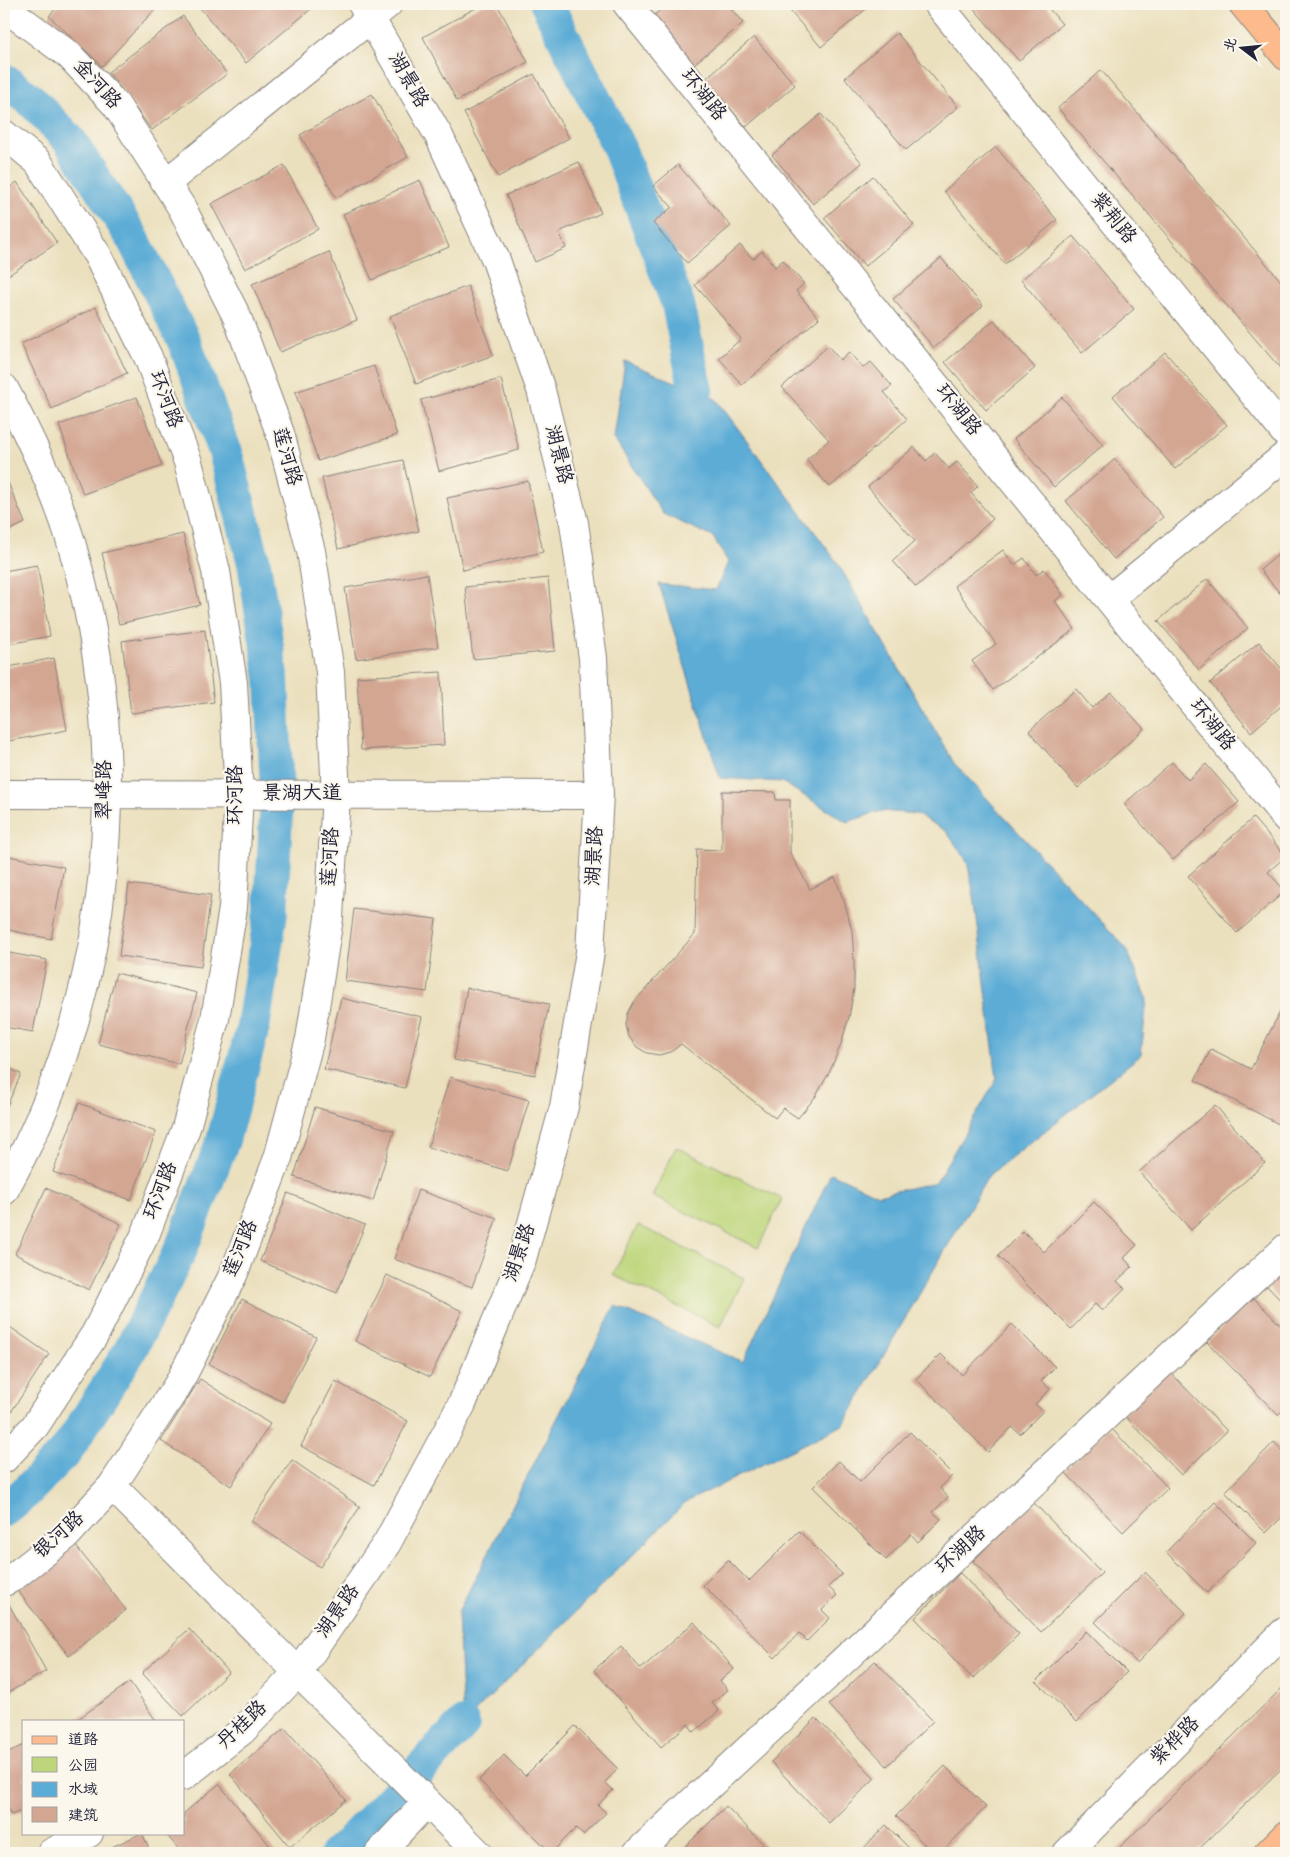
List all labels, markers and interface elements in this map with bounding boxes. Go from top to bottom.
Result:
north arrow [1218,22,1268,72]
text: 北 [1220,35,1243,54]
street label: 湖景路 [380,48,435,115]
street label: 金河路 [66,53,127,117]
street label: 环湖路 [672,64,732,129]
street label: 紫荆路 [1082,187,1142,252]
street label: 环河路 [140,367,188,434]
street label: 环湖路 [927,379,987,444]
street label: 湖景路 [536,423,578,488]
street label: 莲河路 [263,424,307,491]
street label: 环湖路 [1181,694,1241,759]
street label: 翠峰路 [92,759,120,820]
street label: 环河路 [223,764,251,825]
street label: 景湖大道 [262,781,342,809]
street label: 湖景路 [580,824,612,887]
street label: 莲河路 [316,825,348,888]
street label: 环河路 [138,1157,186,1224]
street label: 莲河路 [218,1215,267,1282]
street label: 湖景路 [498,1219,544,1286]
street label: 银河路 [28,1505,92,1566]
street label: 环湖路 [931,1520,994,1582]
street label: 湖景路 [310,1579,368,1645]
street label: 丹桂路 [212,1695,275,1757]
street label: 紫桦路 [1145,1710,1208,1773]
legend [22,1720,185,1834]
text: 道路 [68,1730,98,1752]
text: 公园 [68,1756,98,1778]
text: 水域 [68,1780,98,1802]
text: 建筑 [68,1806,98,1828]

